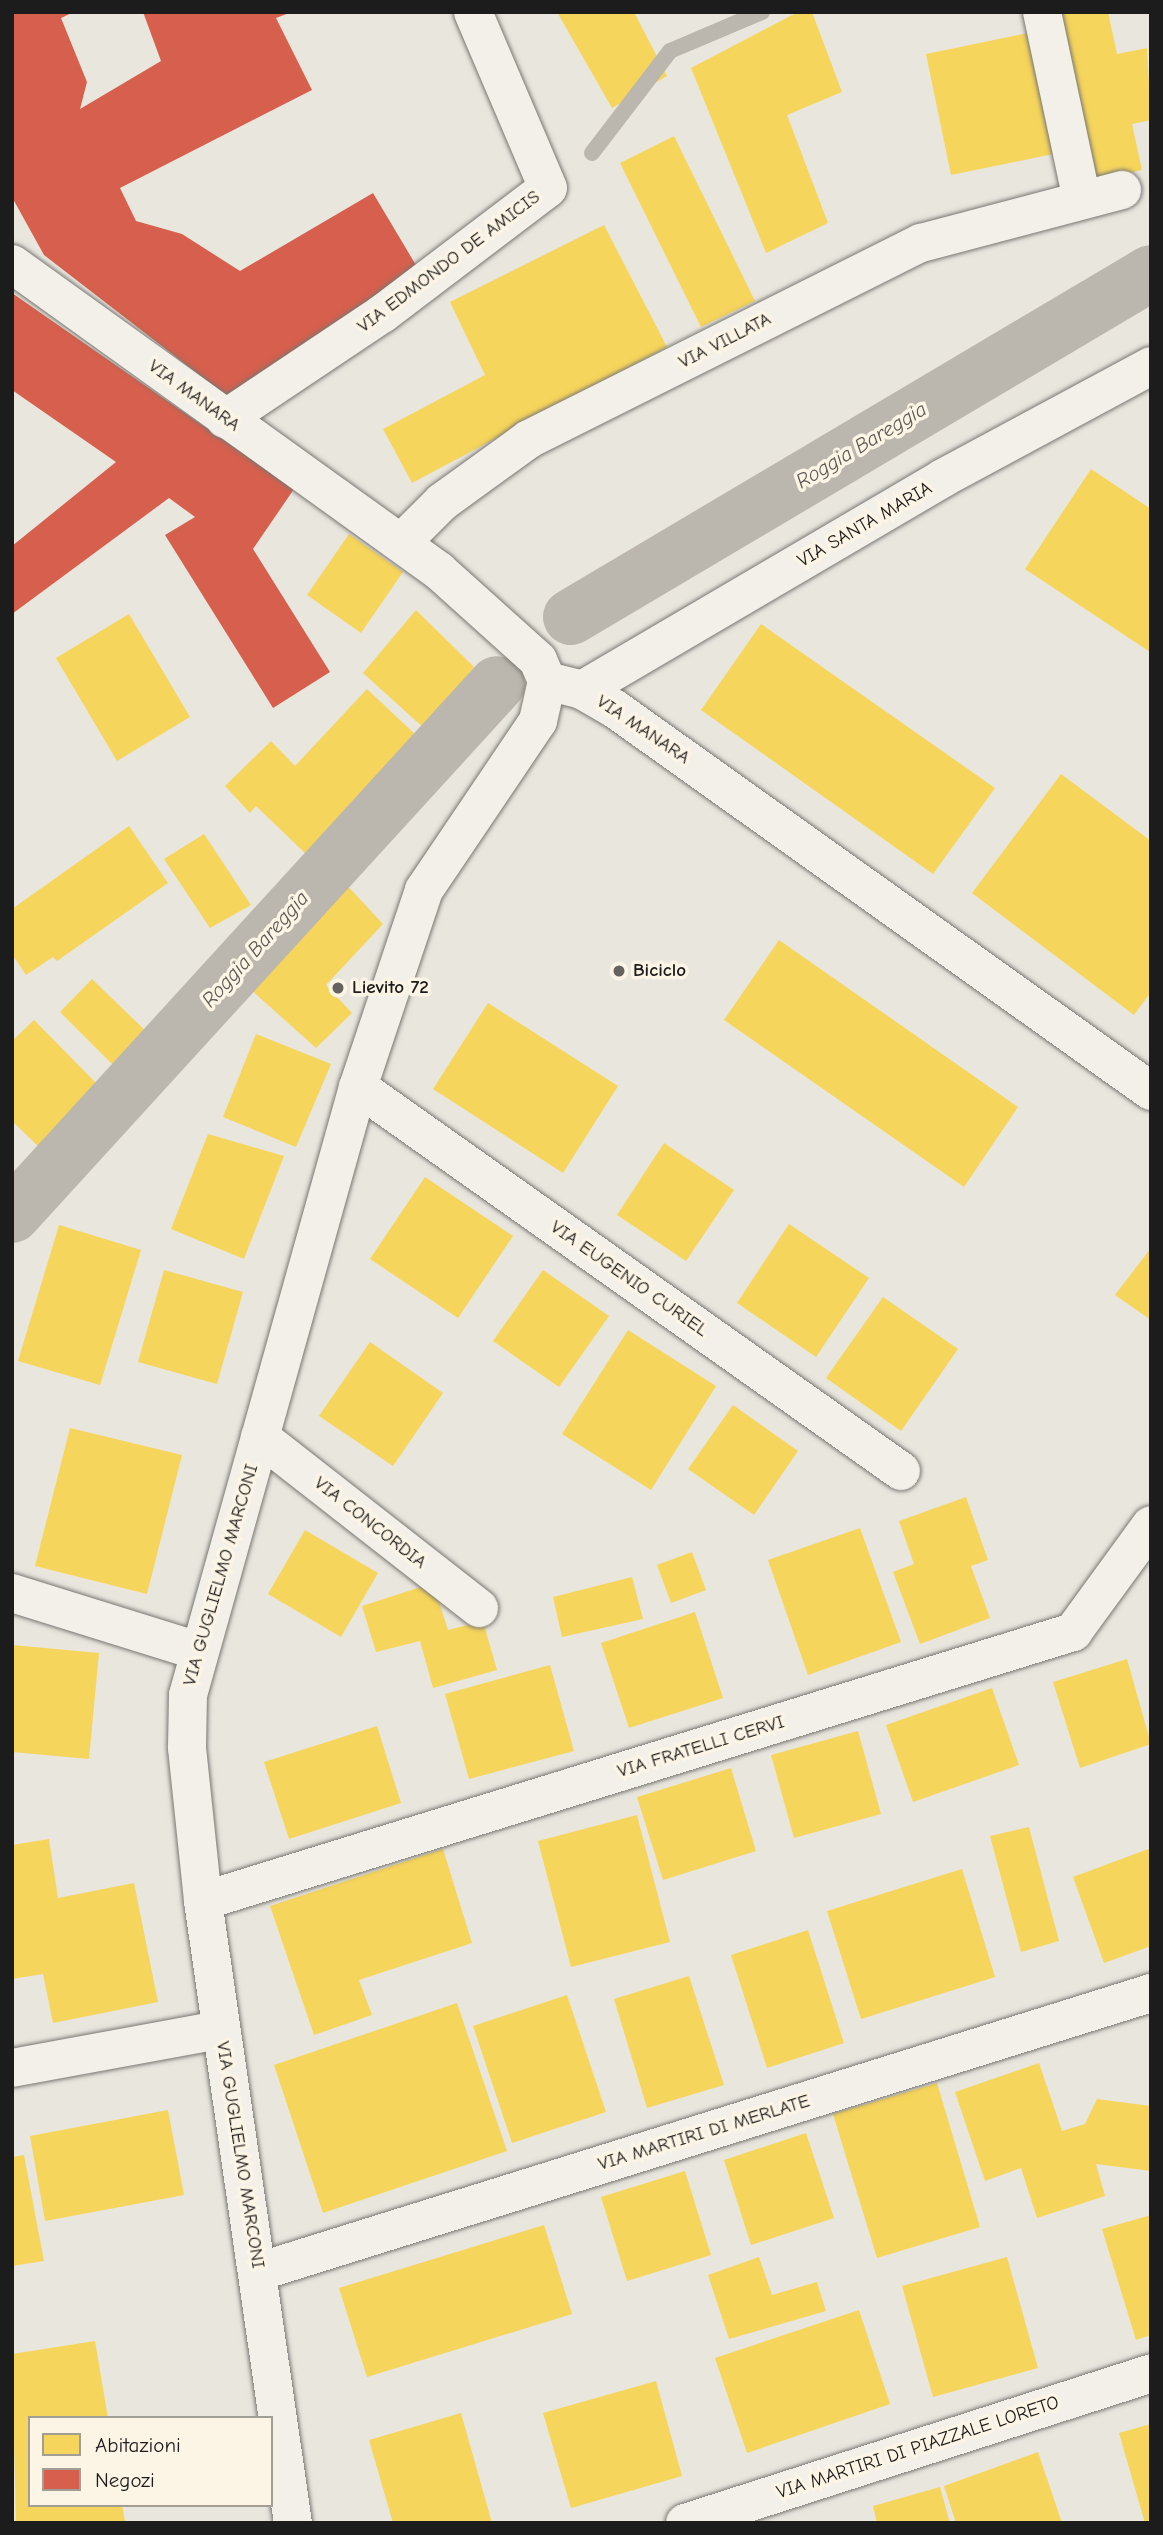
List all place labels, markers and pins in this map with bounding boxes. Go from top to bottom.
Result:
place label: Biciclo [633,960,686,982]
marker: Biciclo [611,963,627,979]
place label: Lievito 72 [352,977,429,999]
marker: Lievito 72 [330,980,346,996]

